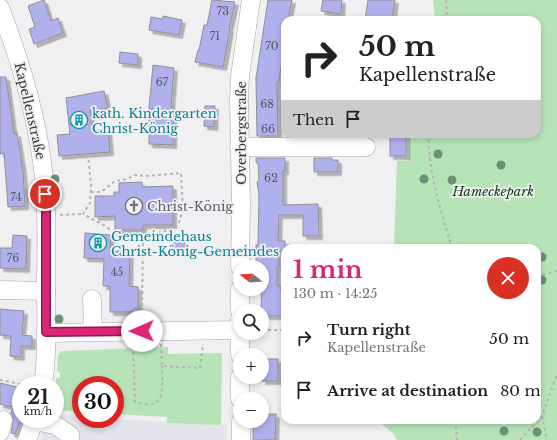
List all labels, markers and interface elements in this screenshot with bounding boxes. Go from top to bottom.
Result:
house number: 73 [217,4,229,18]
house number: 71 [210,29,220,43]
text: 50 m [359,29,435,64]
icon: right [293,32,345,84]
house number: 70 [265,39,279,53]
street label: Kapellenstraße [11,61,49,161]
text: Kapellenstraße [359,64,496,86]
house number: 67 [156,75,169,89]
street label: Overbergstraße [233,81,250,185]
house number: 68 [260,97,274,111]
place label: kath. Kindergarten Christ-König [92,105,217,137]
icon: arrive [342,108,364,130]
building icon: kath. Kindergarten Christ-König [69,110,89,130]
text: Then [293,110,334,129]
house number: 66 [261,122,275,136]
house number: 62 [264,171,278,185]
pin [28,177,62,211]
icon: arrive [34,183,56,205]
park label: Hameckepark [451,183,534,200]
house number: 74 [10,190,22,204]
church icon: Christ-König [124,196,144,216]
place label: Christ-König [147,198,233,215]
place label: Gemeindehaus Christ-König-Gemeindes [111,228,279,260]
building icon: Gemeindehaus Christ-König-Gemeindes [88,233,108,253]
house number: 76 [7,251,19,265]
text: 1 min [293,255,363,284]
button: close [487,257,529,299]
north arrow [233,260,269,296]
map controls [233,260,269,428]
house number: 45 [111,265,123,279]
text: 130 m · 14:25 [293,285,377,302]
button: search [233,304,269,340]
position arrow [121,310,163,352]
text: Turn right [327,320,410,339]
icon: right [293,327,315,349]
text: 50 m [489,329,529,348]
text: Kapellenstraße [327,339,426,356]
button: + [233,348,269,384]
speed limit sign: 30 [72,376,124,428]
icon: arrive [293,379,315,401]
text: Arrive at destination [327,381,488,400]
text: 80 m [500,381,540,400]
text: 21 [27,385,49,409]
button: − [233,392,269,428]
text: km/h [24,405,52,418]

